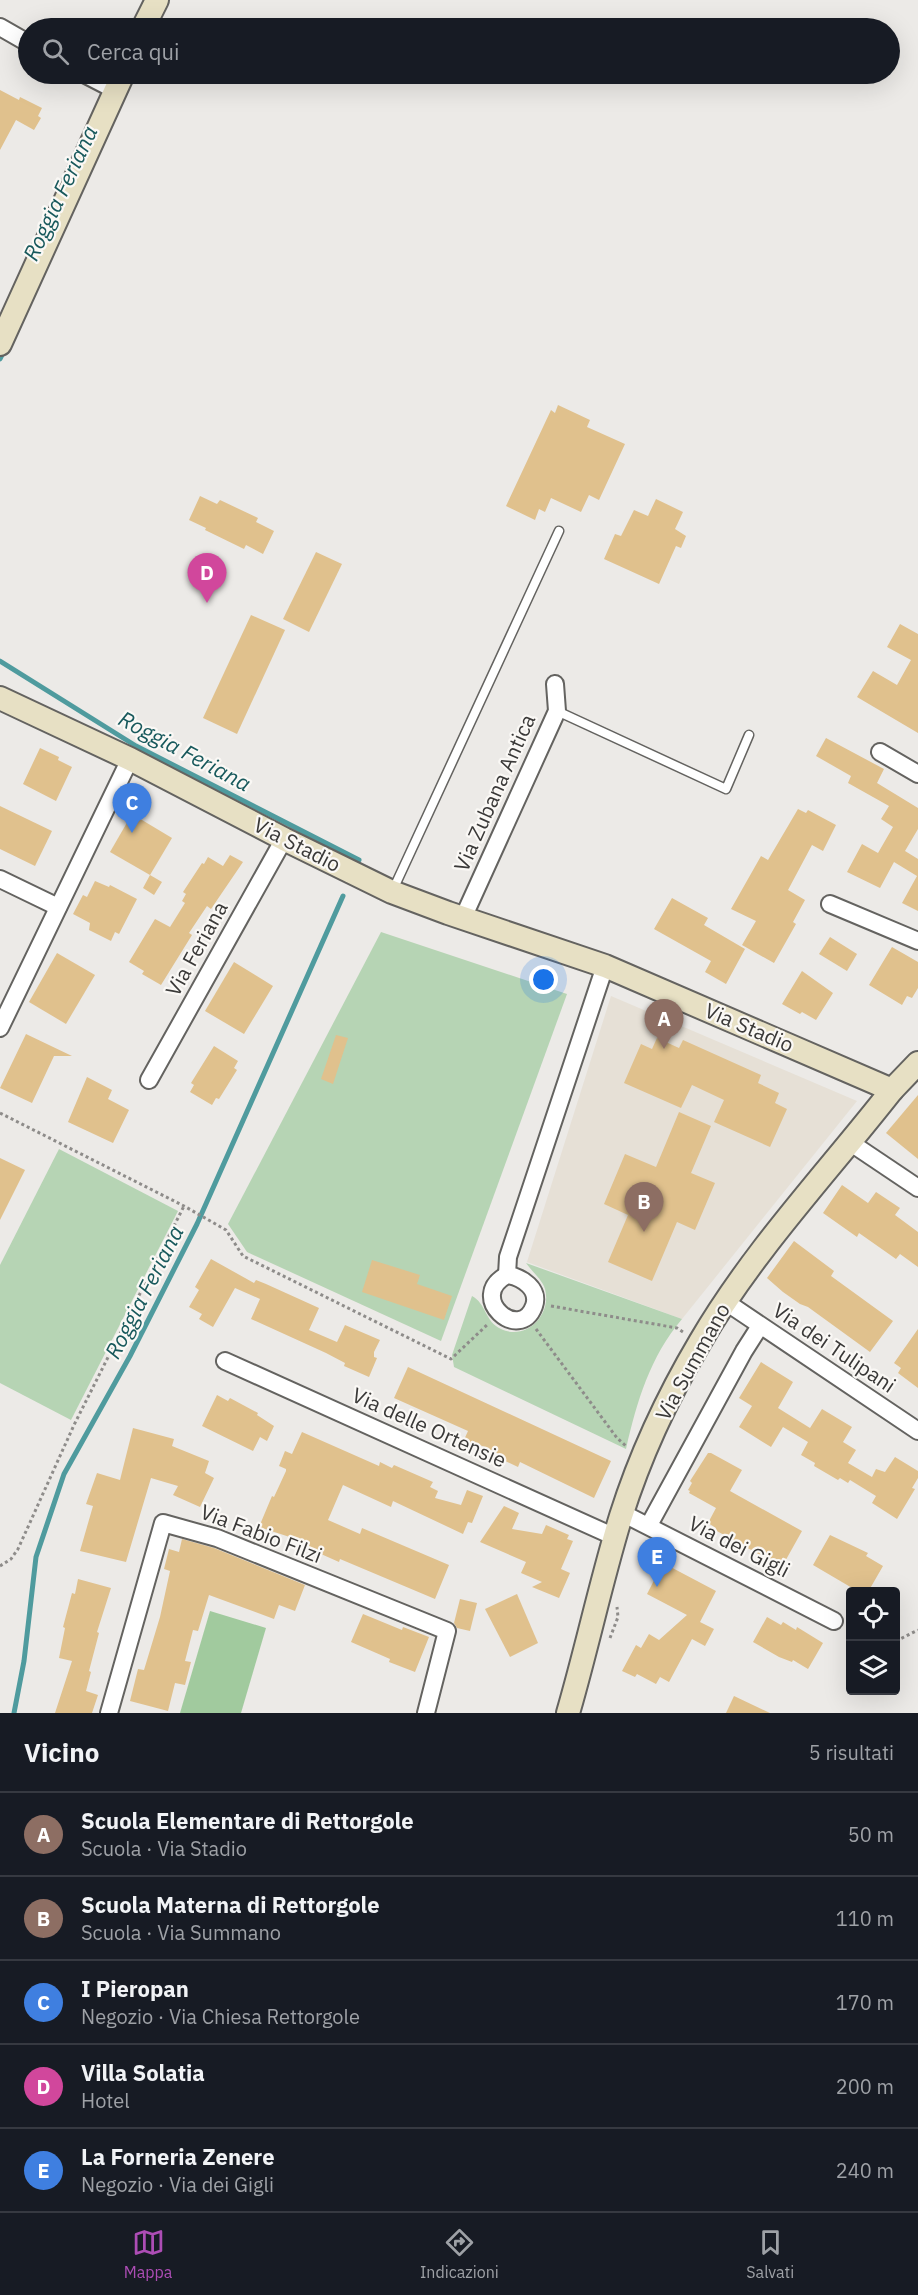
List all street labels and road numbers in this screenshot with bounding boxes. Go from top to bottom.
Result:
street label: Via Zubana Antica [447,709,541,876]
street label: Via Stadio [249,810,346,878]
street label: Via Feriana [159,896,234,1001]
street label: Via Stadio [701,996,798,1058]
street label: Via dei Tulipani [768,1296,901,1399]
street label: Via Summano [648,1298,736,1425]
street label: Via delle Ortensie [348,1381,511,1474]
street label: Via Fabio Filzi [197,1497,326,1569]
street label: Via dei Gigli [684,1509,795,1584]

